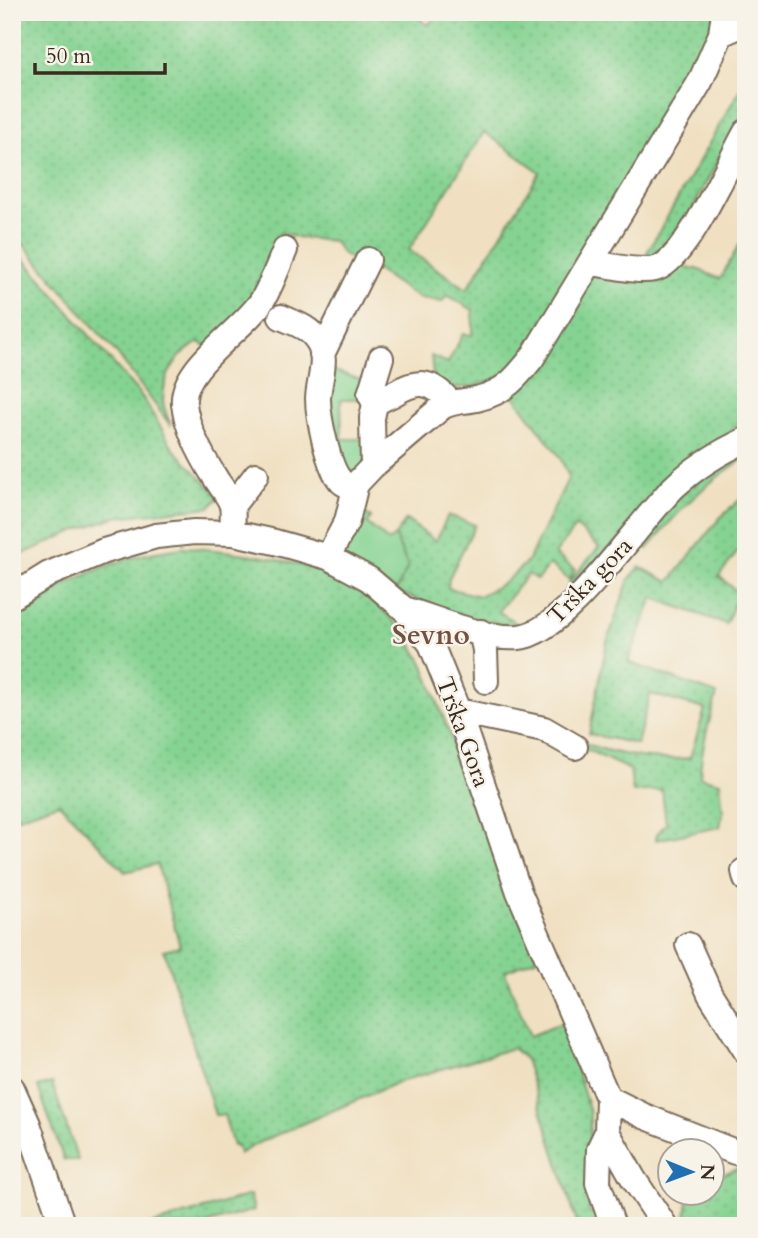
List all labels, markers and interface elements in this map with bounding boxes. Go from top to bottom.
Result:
scale bar [35,32,164,76]
text: 50 m [46,42,91,71]
street label: Trška gora [540,530,640,632]
district label: Sevno [392,616,470,654]
street label: Trška Gora [428,672,498,792]
north arrow [656,1136,726,1206]
text: N [694,1164,720,1181]

